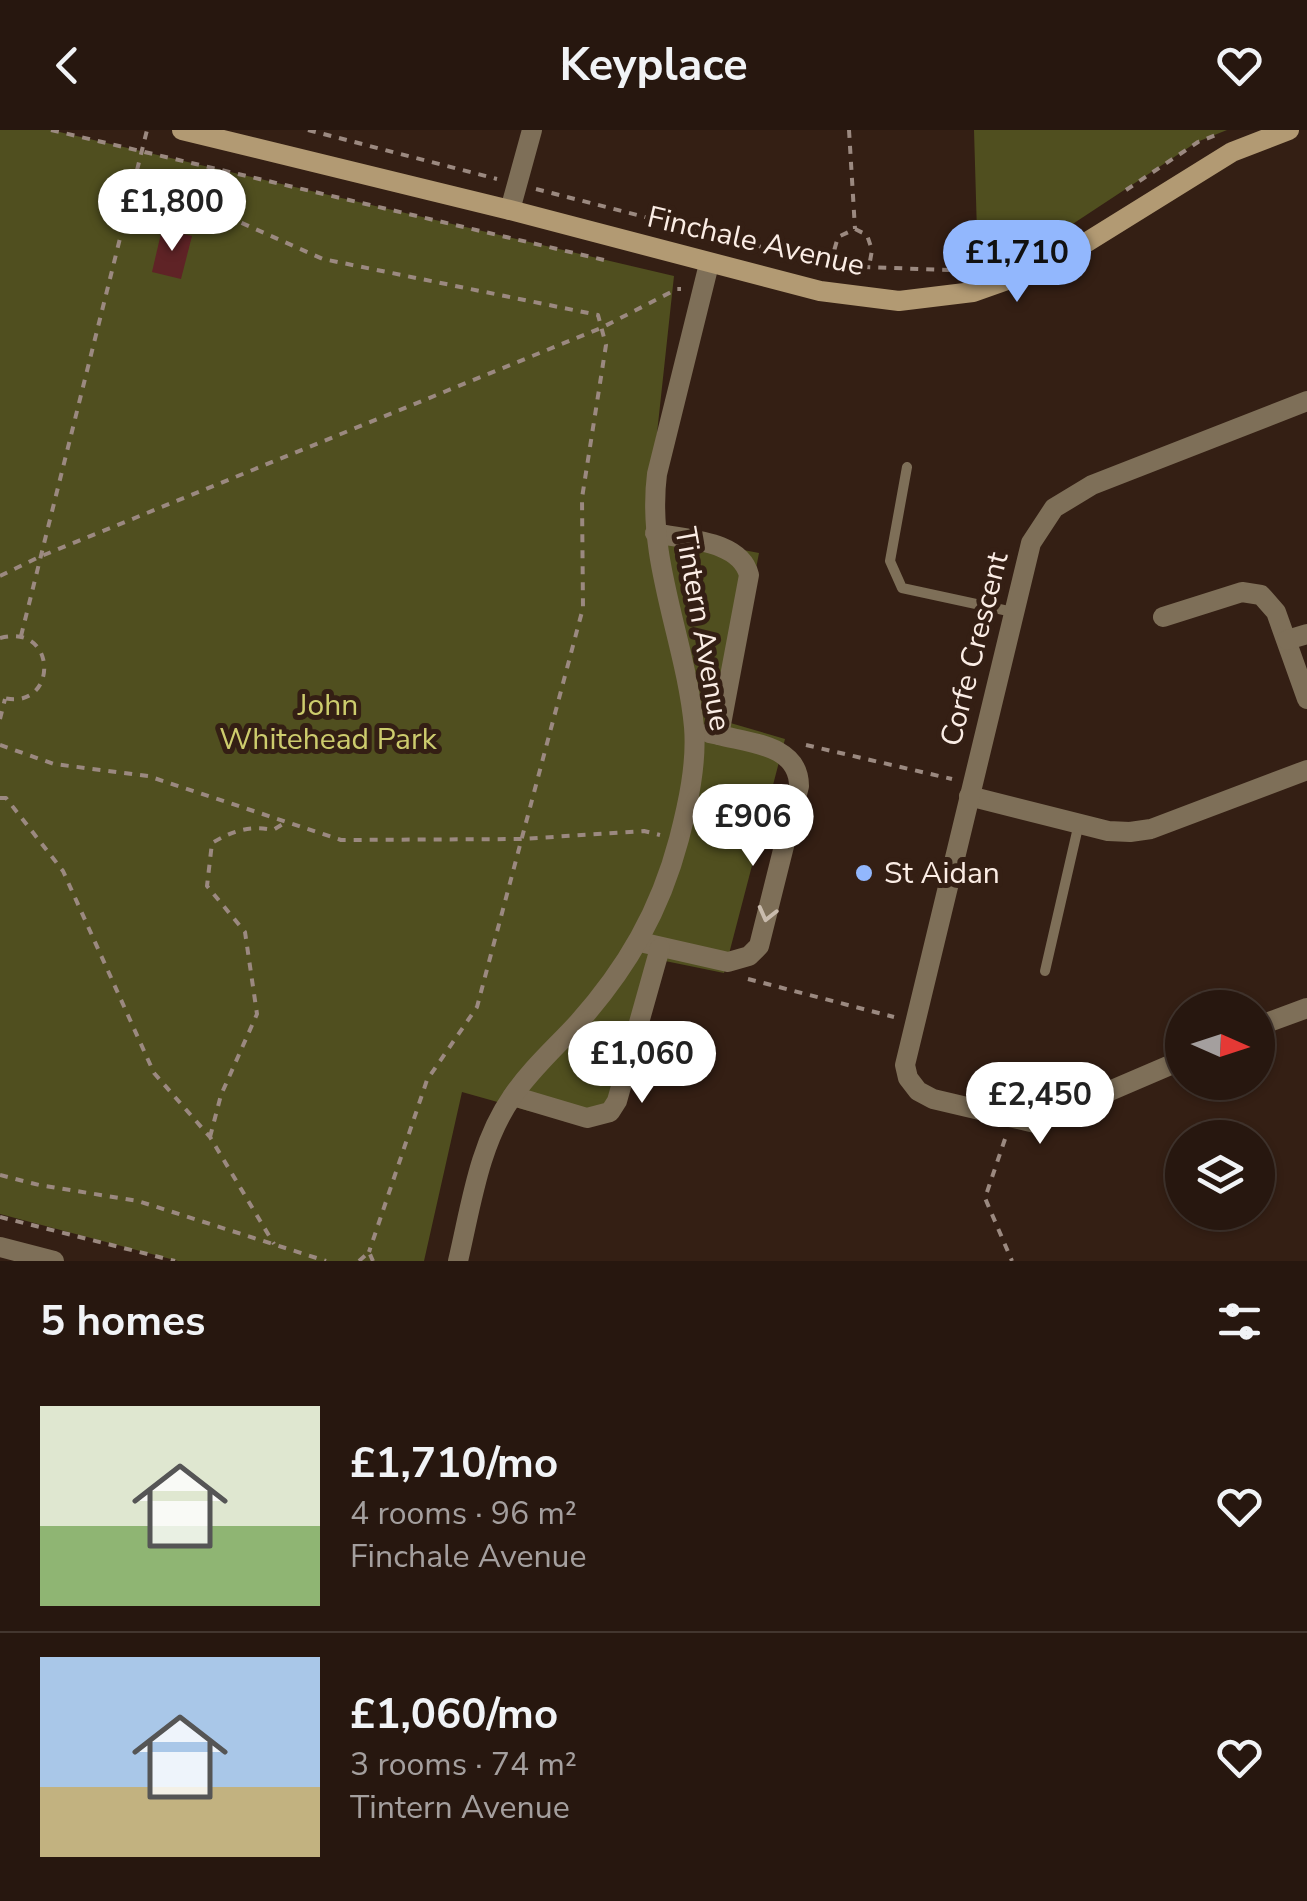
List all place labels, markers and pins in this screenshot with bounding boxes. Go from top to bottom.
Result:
pin: £1,800 [91,169,253,254]
pin: £1,710 [936,220,1098,305]
pin: £906 [694,784,812,869]
place label: St Aidan [884,853,1000,894]
marker: St Aidan [853,862,875,884]
pin: £1,060 [561,1021,723,1106]
pin: £2,450 [959,1062,1121,1147]

